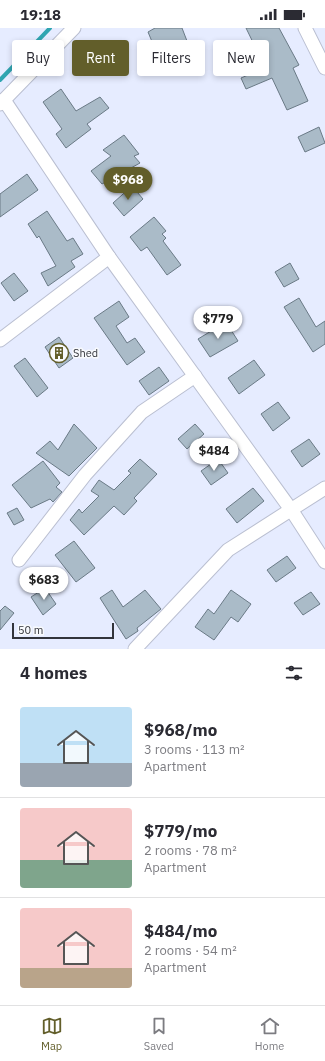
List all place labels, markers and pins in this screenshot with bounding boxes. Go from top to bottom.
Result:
pin: $968 [104,167,152,201]
pin: $779 [194,306,242,340]
building icon: Shed [48,342,70,364]
place label: Shed [73,346,98,360]
pin: $484 [190,438,238,472]
pin: $683 [20,567,68,601]

